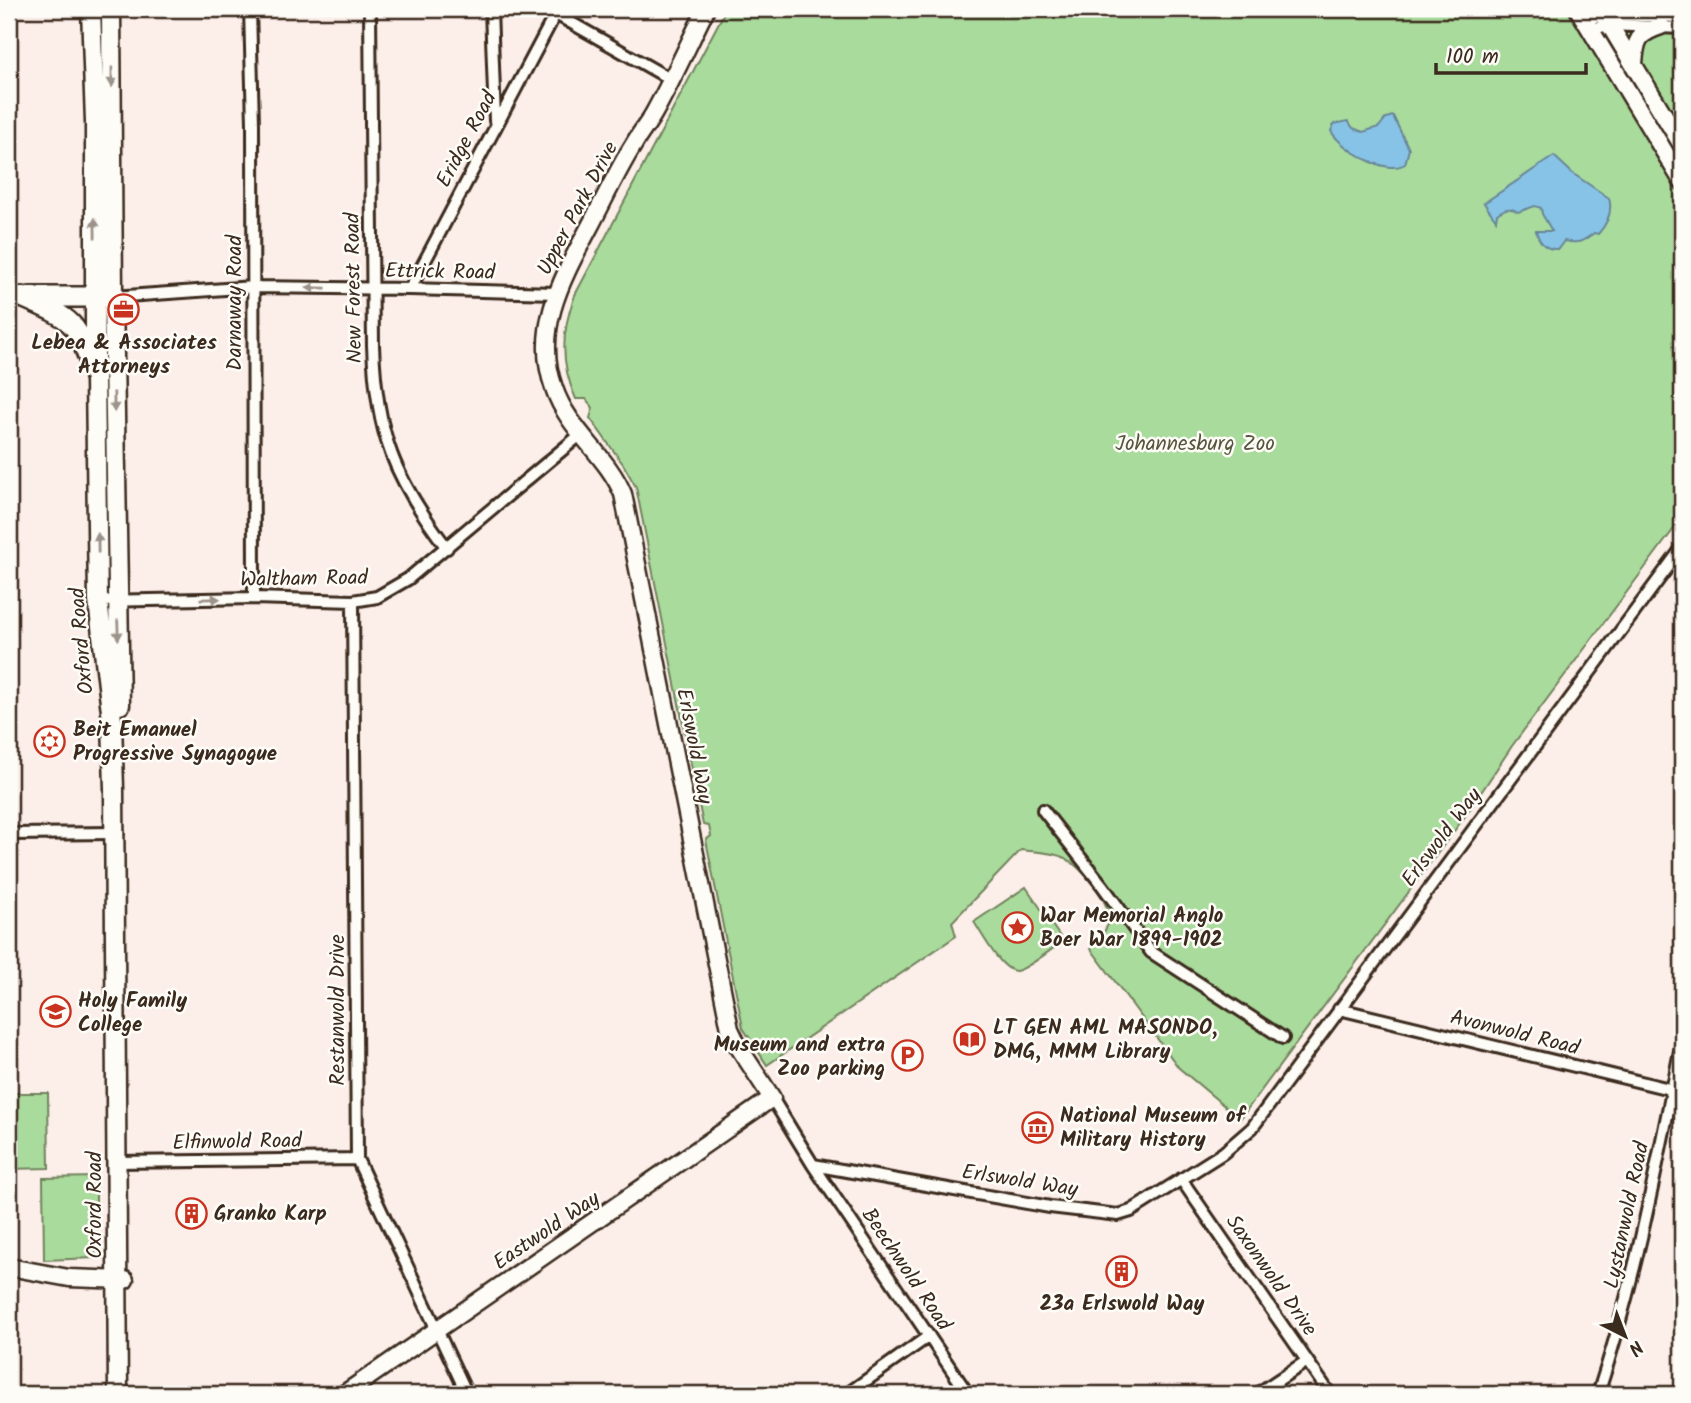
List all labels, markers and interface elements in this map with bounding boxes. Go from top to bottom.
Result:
scale bar [1436,32,1586,76]
text: 100 m [1446,41,1499,74]
one-way arrow [106,66,118,88]
street label: Eridge Road [428,85,507,194]
street label: Upper Park Drive [529,135,628,282]
street label: New Forest Road [337,212,372,364]
one-way arrow [89,217,101,239]
street label: Darnaway Road [219,235,252,371]
street label: Ettrick Road [385,255,496,290]
one-way arrow [305,282,327,294]
office icon: Lebea & Associates Attorneys [107,293,141,327]
place label: Lebea & Associates Attorneys [31,327,217,384]
one-way arrow [108,392,120,414]
park label: Johannesburg Zoo [1115,428,1275,461]
one-way arrow [92,532,103,554]
street label: Waltham Road [240,562,369,597]
street label: Oxford Road [61,586,104,696]
one-way arrow [199,593,221,605]
one-way arrow [113,619,124,641]
street label: Erlswold Way [666,686,721,807]
place label: Beit Emanuel Progressive Synagogue [73,714,277,771]
synagogue icon: Beit Emanuel Progressive Synagogue [33,724,67,758]
street label: Erlswold Way [1394,781,1491,895]
place label: War Memorial Anglo Boer War 1899-1902 [1040,900,1224,957]
place icon: War Memorial Anglo Boer War 1899-1902 [1000,910,1034,944]
street label: Restanwold Drive [322,934,355,1086]
place label: Holy Family College [78,985,187,1042]
school or university icon: Holy Family College [38,995,72,1029]
street label: Avonwold Road [1447,1001,1583,1066]
place label: LT GEN AML MASONDO, DMG, MMM Library [993,1012,1218,1069]
library icon: LT GEN AML MASONDO, DMG, MMM Library [953,1022,987,1056]
place label: Museum and extra Zoo parking [714,1029,885,1086]
parking icon: Museum and extra Zoo parking [891,1039,925,1073]
place label: National Museum of Military History [1060,1100,1247,1157]
museum icon: National Museum of Military History [1020,1110,1054,1144]
street label: Elfinwold Road [172,1125,303,1160]
street label: Lystanwold Road [1596,1138,1659,1292]
street label: Oxford Road [79,1151,112,1259]
street label: Erlswold Way [959,1156,1080,1207]
street label: Eastwold Way [487,1183,607,1279]
building icon: Granko Karp [174,1196,208,1230]
place label: Granko Karp [214,1198,327,1231]
street label: Beechwold Road [852,1201,960,1339]
street label: Saxonwold Drive [1216,1208,1325,1344]
building icon: 23a Erlswold Way [1105,1254,1139,1288]
place label: 23a Erlswold Way [1040,1288,1204,1321]
north arrow [1590,1302,1660,1372]
text: N [1621,1332,1650,1362]

